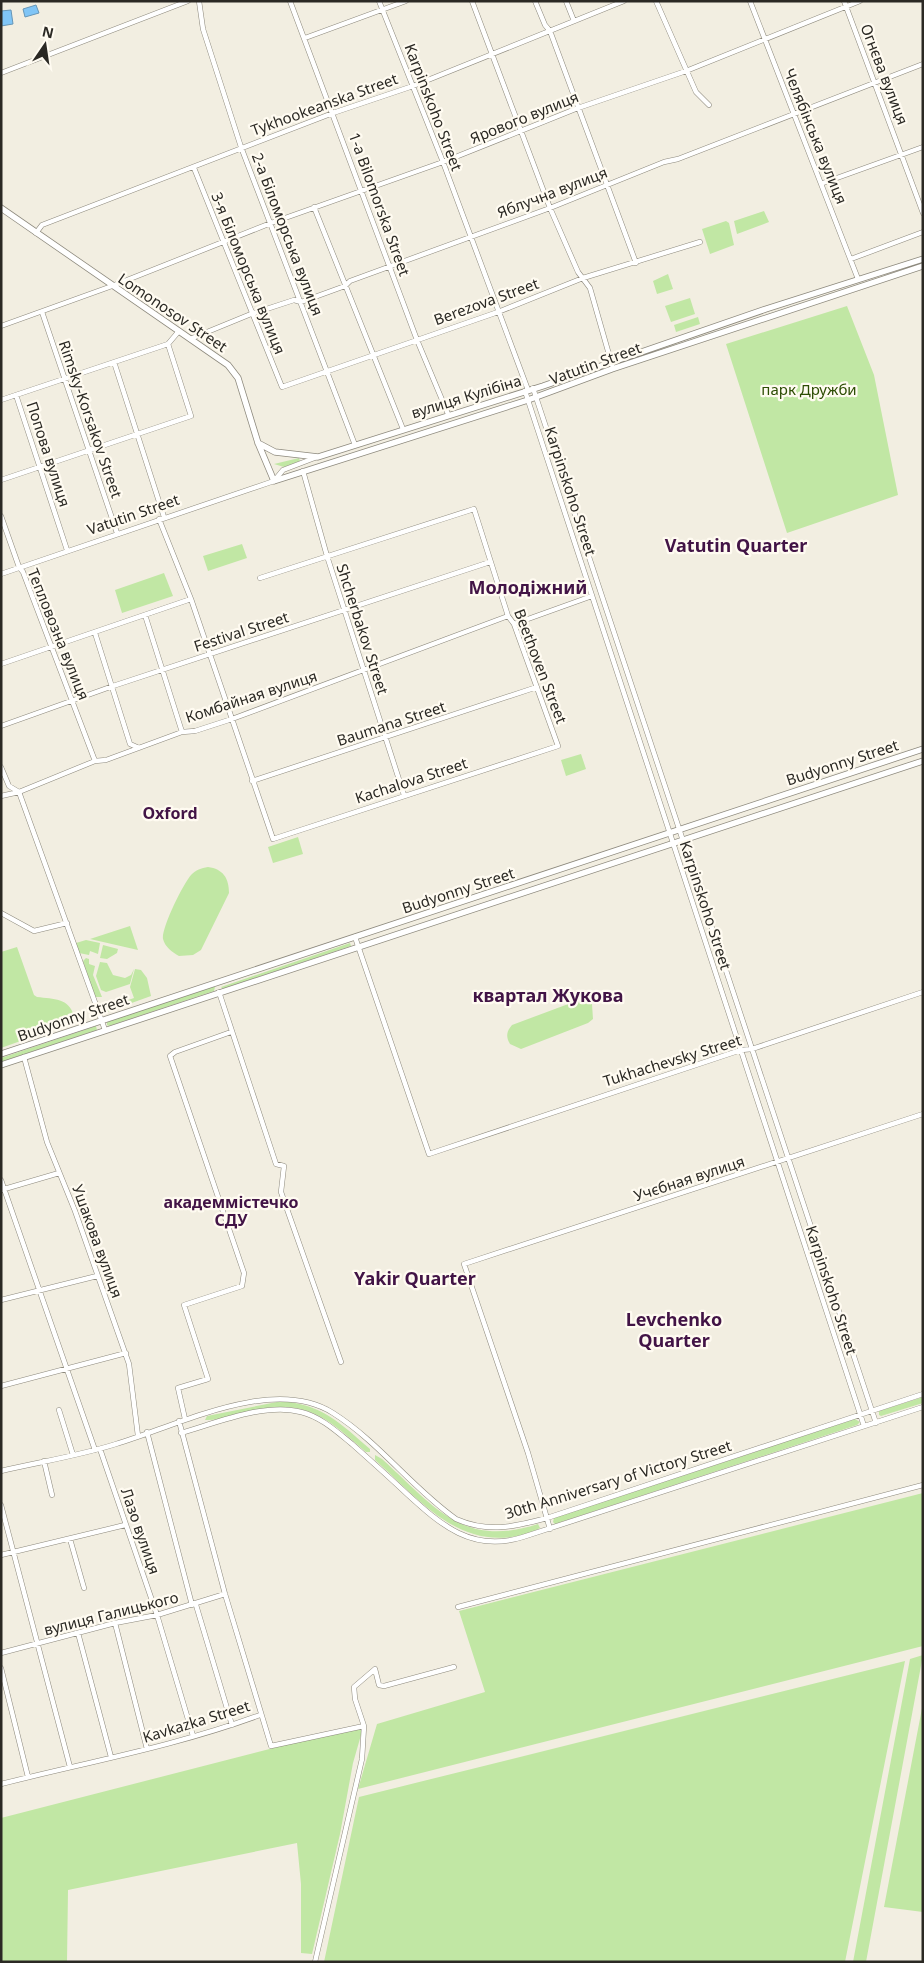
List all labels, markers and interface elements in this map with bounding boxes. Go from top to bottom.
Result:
north arrow [20,20,70,70]
text: N [40,21,56,42]
street label: Огнєва вулиця [857,21,913,127]
street label: Karpinskoho Street [401,41,468,174]
street label: Челябінська вулиця [780,65,852,207]
street label: Tykhookeanska Street [248,68,401,140]
street label: Ярового вулиця [467,86,581,148]
street label: 1-a Bilomorska Street [345,130,415,279]
street label: 2-а Біломорська вулиця [248,150,328,318]
street label: Яблучна вулиця [494,162,610,222]
street label: 3-я Біломорська вулиця [207,189,291,357]
street label: Lomonosov Street [114,268,232,356]
street label: Berezova Street [431,273,542,329]
street label: Vatutin Street [546,337,644,389]
street label: Rimsky-Korsakov Street [55,338,128,501]
street label: вулиця Кулібіна [408,370,524,422]
park label: парк Дружби [761,379,857,399]
street label: Попова вулиця [23,399,75,509]
street label: Karpinskoho Street [541,424,601,559]
street label: Vatutin Street [84,489,182,539]
district label: Vatutin Quarter [665,533,807,557]
street label: Shcherbakov Street [332,561,394,698]
street label: Тепловозна вулиця [23,565,95,703]
district label: Молодіжний [468,575,588,599]
street label: Festival Street [191,606,291,656]
street label: Beethoven Street [510,606,572,727]
street label: Комбайная вулиця [183,665,319,727]
street label: Baumana Street [334,696,449,750]
street label: Budyonny Street [783,734,901,790]
street label: Kachalova Street [352,752,470,808]
district label: Oxford [142,802,198,824]
street label: Karpinskoho Street [676,838,736,973]
street label: Budyonny Street [399,862,517,918]
district label: квартал Жукова [473,983,623,1007]
street label: Budyonny Street [14,988,132,1045]
street label: Tukhachevsky Street [600,1029,744,1091]
street label: Учєбная вулиця [631,1151,747,1205]
street label: Ушакова вулиця [68,1182,128,1300]
district label: академмістечко СДУ [163,1191,299,1231]
street label: Karpinskoho Street [802,1223,862,1358]
district label: Yakir Quarter [354,1266,476,1290]
district label: Levchenko Quarter [626,1307,722,1352]
street label: 30th Anniversary of Victory Street [502,1435,734,1523]
street label: Лазо вулиця [117,1485,165,1577]
street label: вулиця Галицького [42,1587,180,1639]
street label: Kavkazka Street [140,1695,253,1747]

